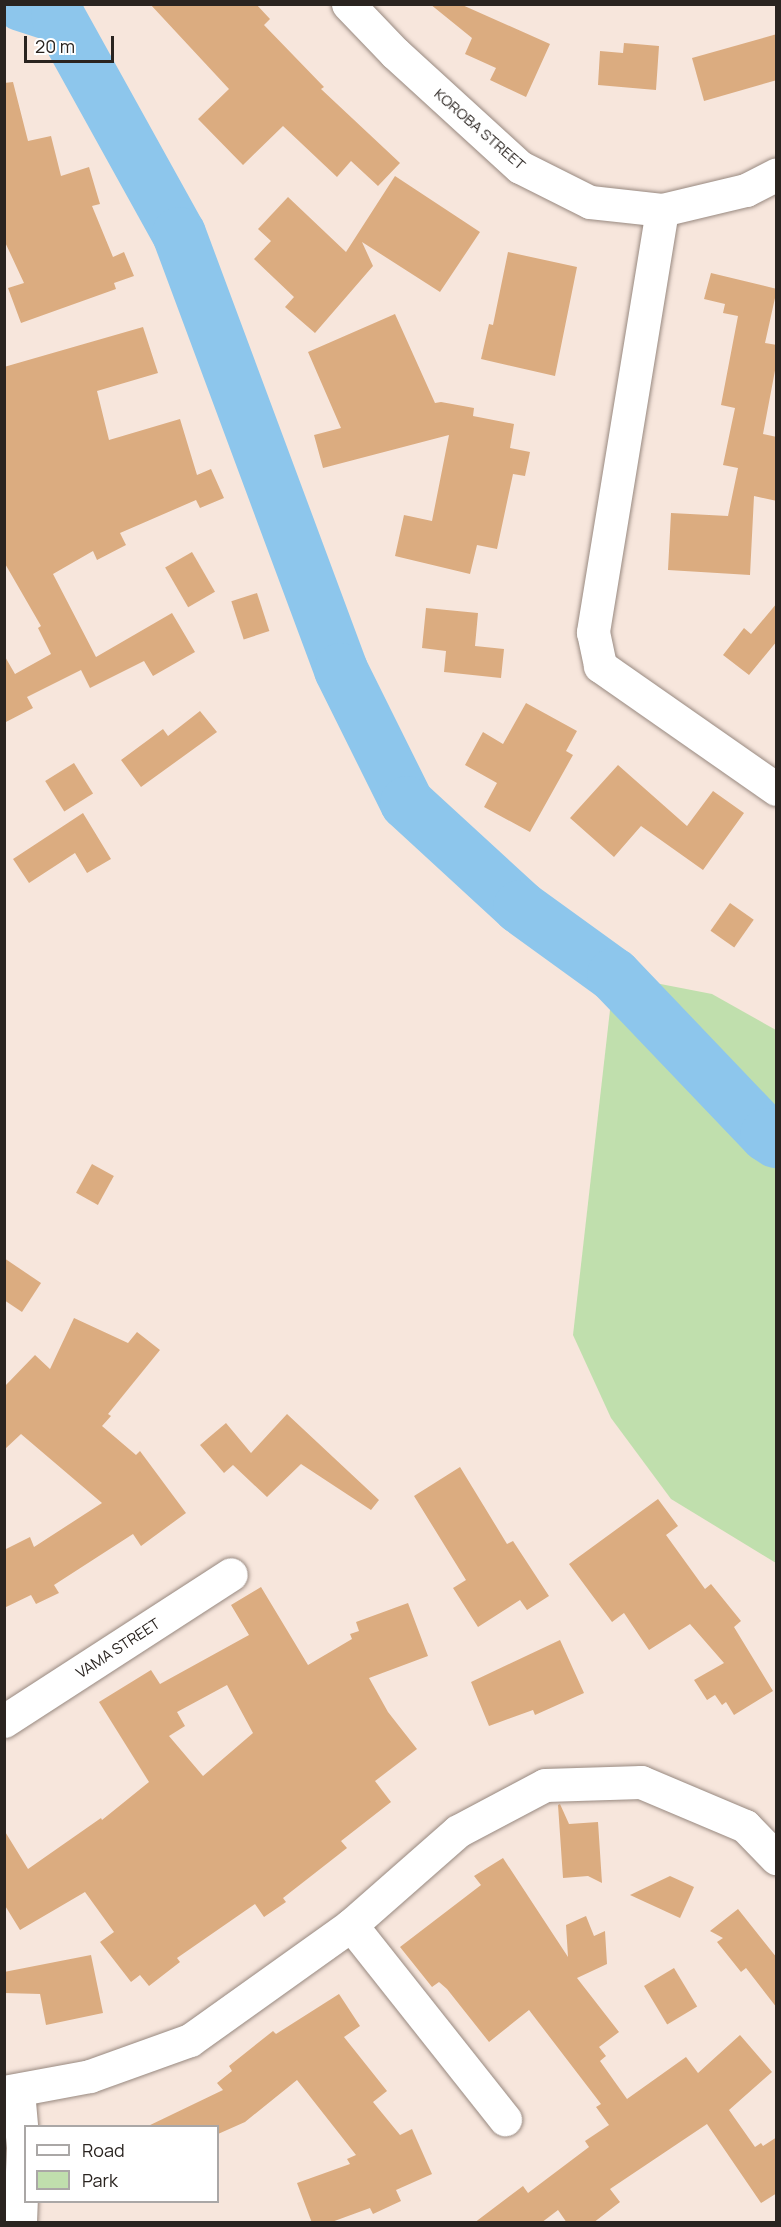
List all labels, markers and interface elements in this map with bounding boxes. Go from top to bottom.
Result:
scale bar [27,24,117,62]
text: 20 m [35,34,75,58]
street label: KOROBA STREET [431,84,529,174]
street label: VAMA STREET [73,1614,163,1682]
legend [24,2125,219,2203]
text: Road [82,2138,125,2162]
text: Park [82,2168,118,2192]

